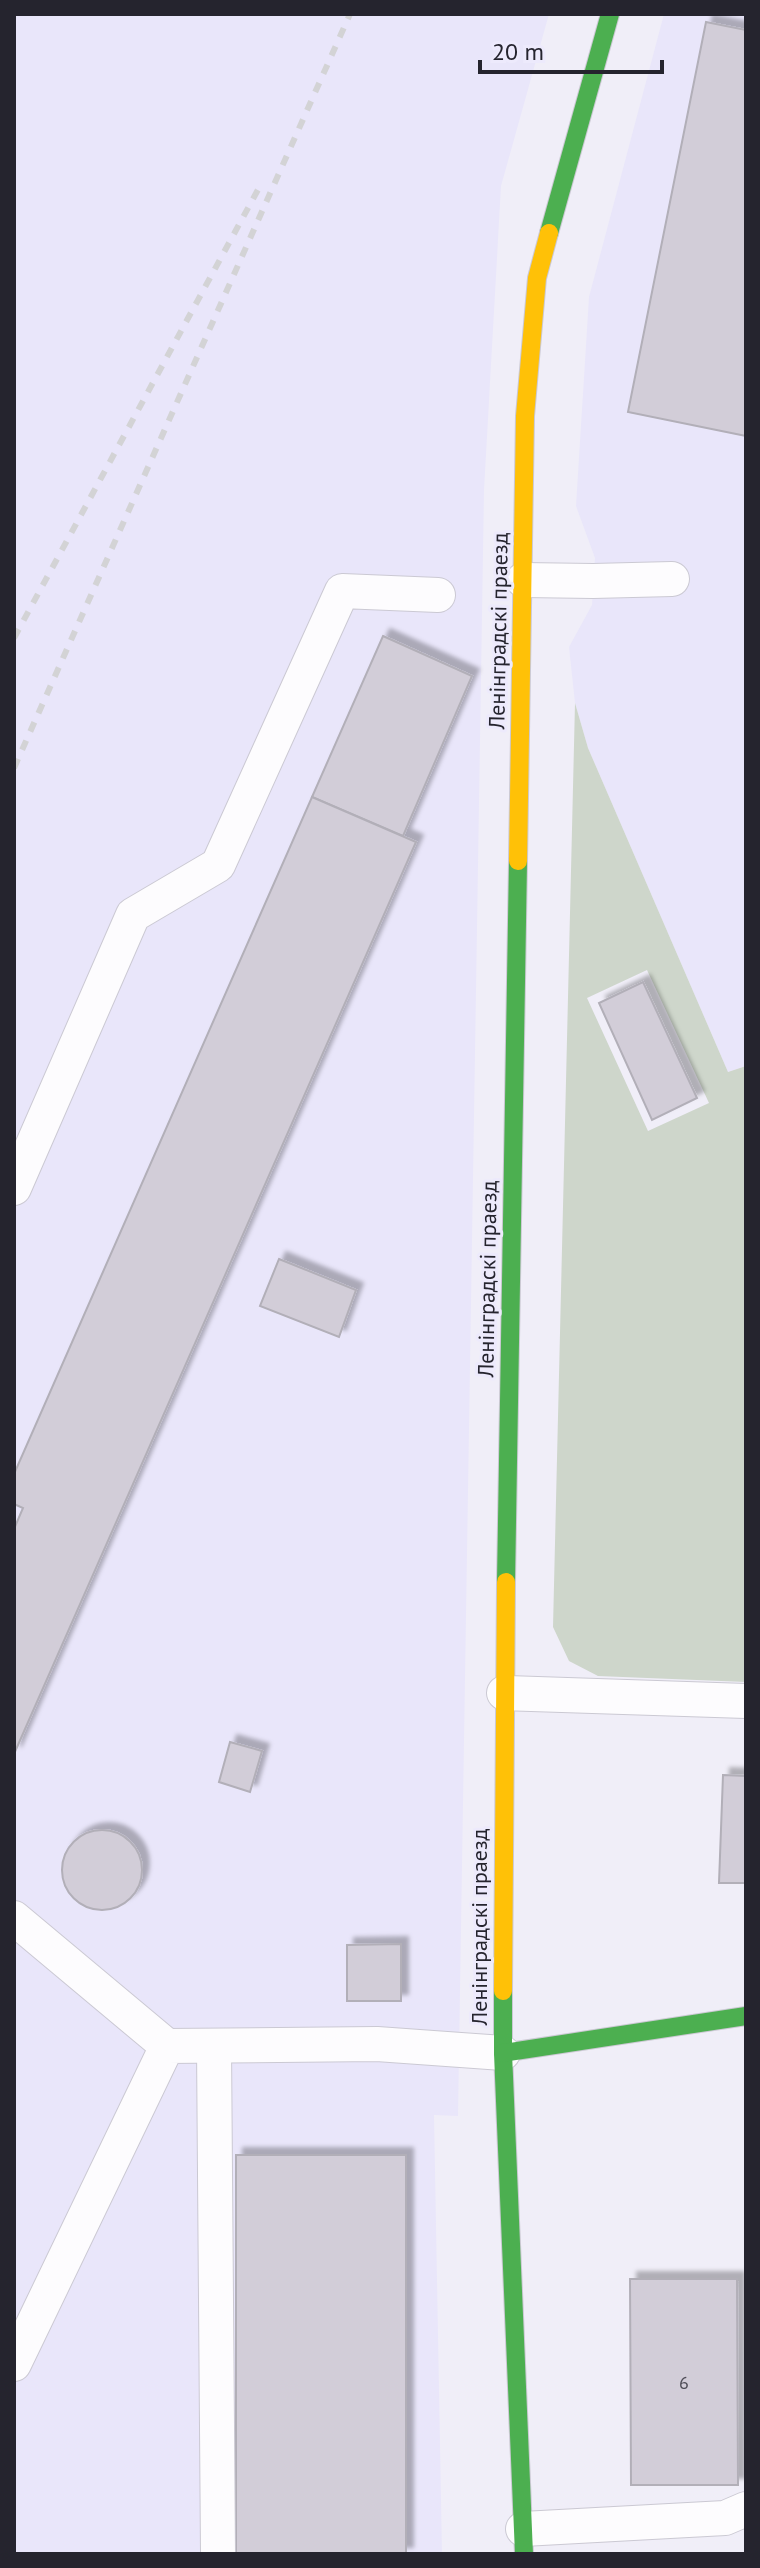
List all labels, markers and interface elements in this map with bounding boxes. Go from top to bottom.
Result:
scale bar [480,24,662,74]
text: 20 m [492,36,544,67]
street label: Ленінградскі праезд [482,532,514,731]
street label: Ленінградскі праезд [471,1180,503,1379]
street label: Ленінградскі праезд [465,1828,493,2026]
house number: 6 [679,2371,689,2394]

